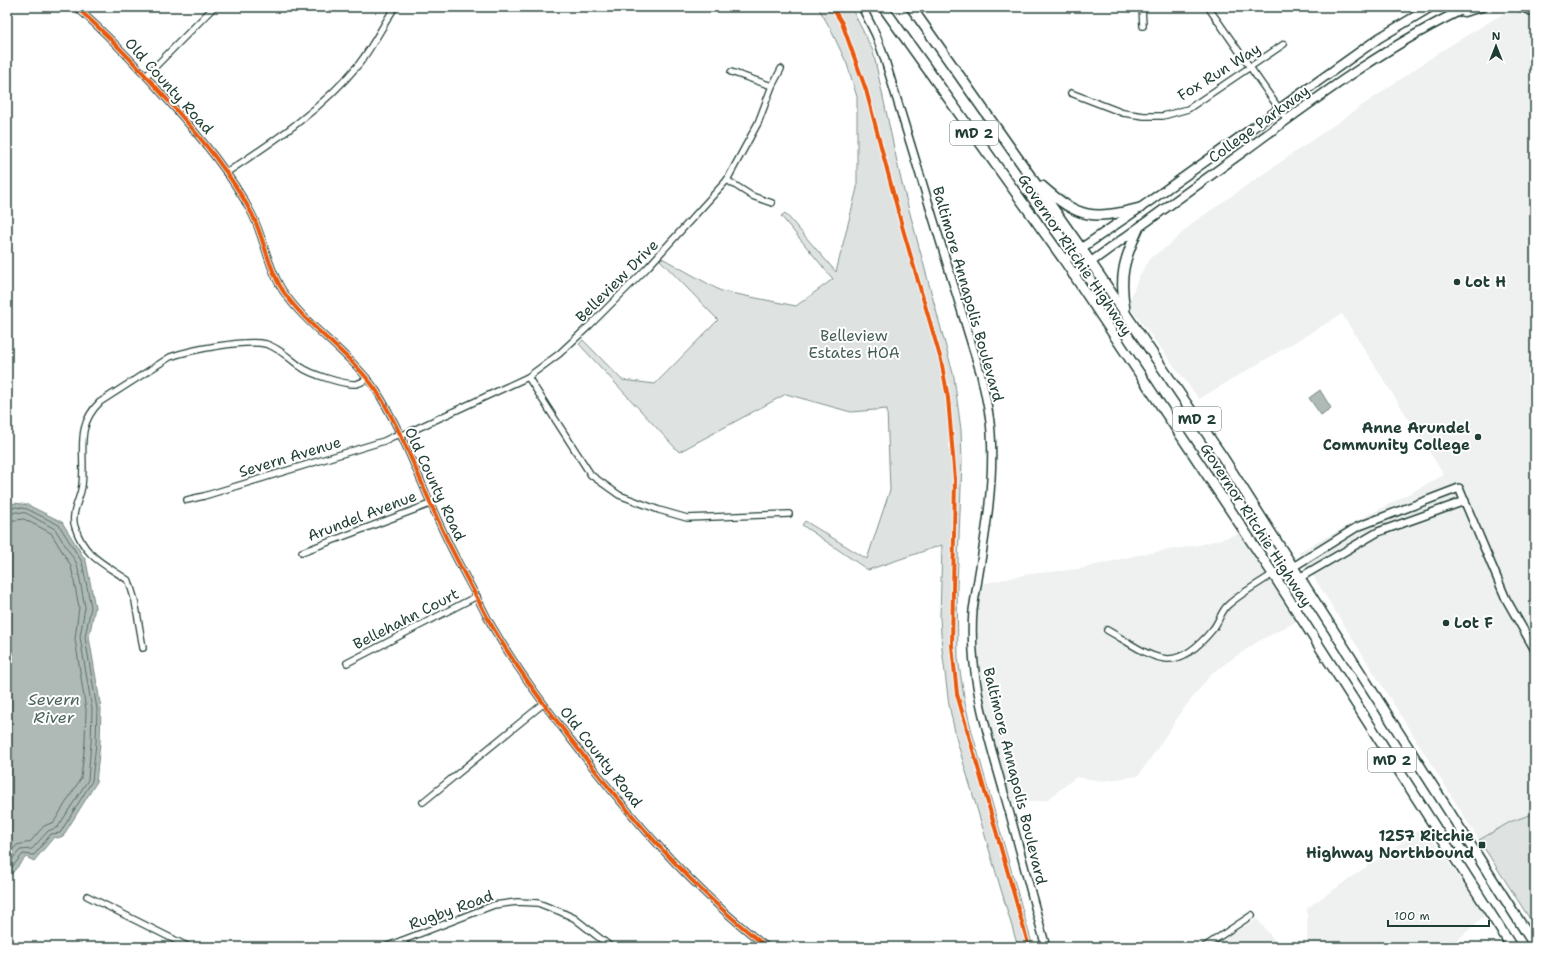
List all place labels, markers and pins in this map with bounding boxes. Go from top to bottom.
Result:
place label: Lot H [1465,272,1506,292]
marker: Lot H [1452,277,1462,287]
place label: Anne Arundel Community College [1323,418,1470,455]
marker: Anne Arundel Community College [1473,432,1483,442]
place label: Lot F [1454,613,1493,633]
marker: Lot F [1441,618,1451,628]
place label: 1257 Ritchie Highway Northbound [1306,826,1474,863]
marker: 1257 Ritchie Highway Northbound [1477,840,1487,850]

